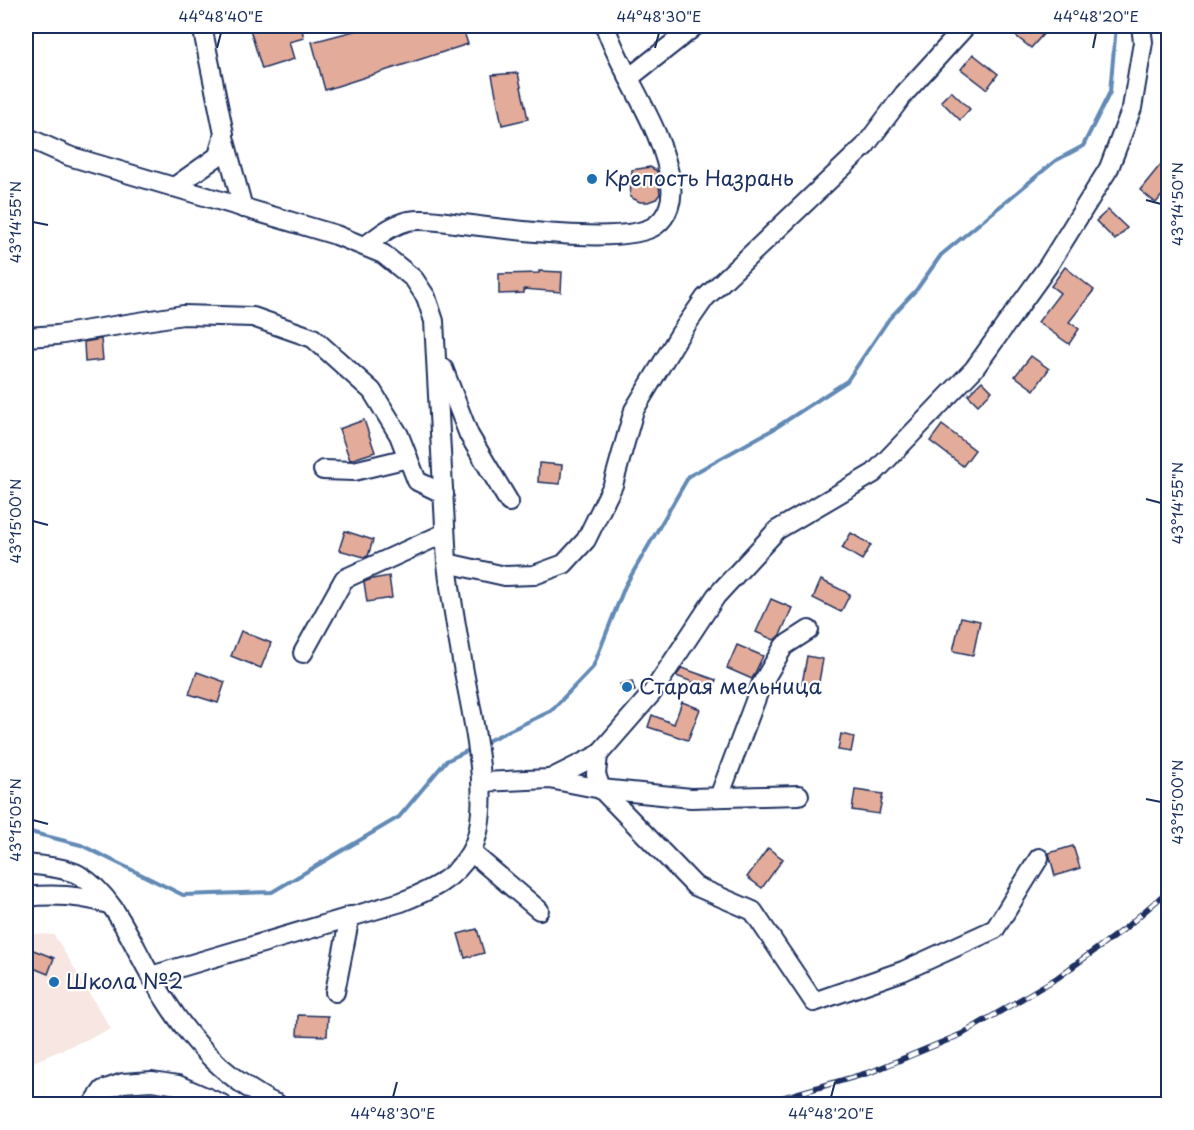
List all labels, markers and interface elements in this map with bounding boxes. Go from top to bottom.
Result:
text: 44°48'40"E [179,4,263,27]
text: 44°48'30"E [616,4,702,27]
text: 44°48'20"E [1053,4,1139,27]
place label: Крепость Назрань [604,161,794,193]
text: 43°14'50"N [1165,162,1188,246]
marker: Крепость Назрань [585,172,599,186]
text: 43°14'55"N [3,181,26,263]
text: 43°14'55"N [1165,462,1188,544]
text: 43°15'00"N [3,478,26,564]
place label: Старая мельница [639,669,823,701]
marker: Старая мельница [620,680,634,694]
text: 43°15'00"N [1165,759,1188,845]
text: 43°15'05"N [3,778,26,862]
place label: Школа №2 [66,964,183,996]
marker: Школа №2 [47,975,61,989]
text: 44°48'30"E [350,1101,436,1124]
text: 44°48'20"E [788,1101,874,1124]

